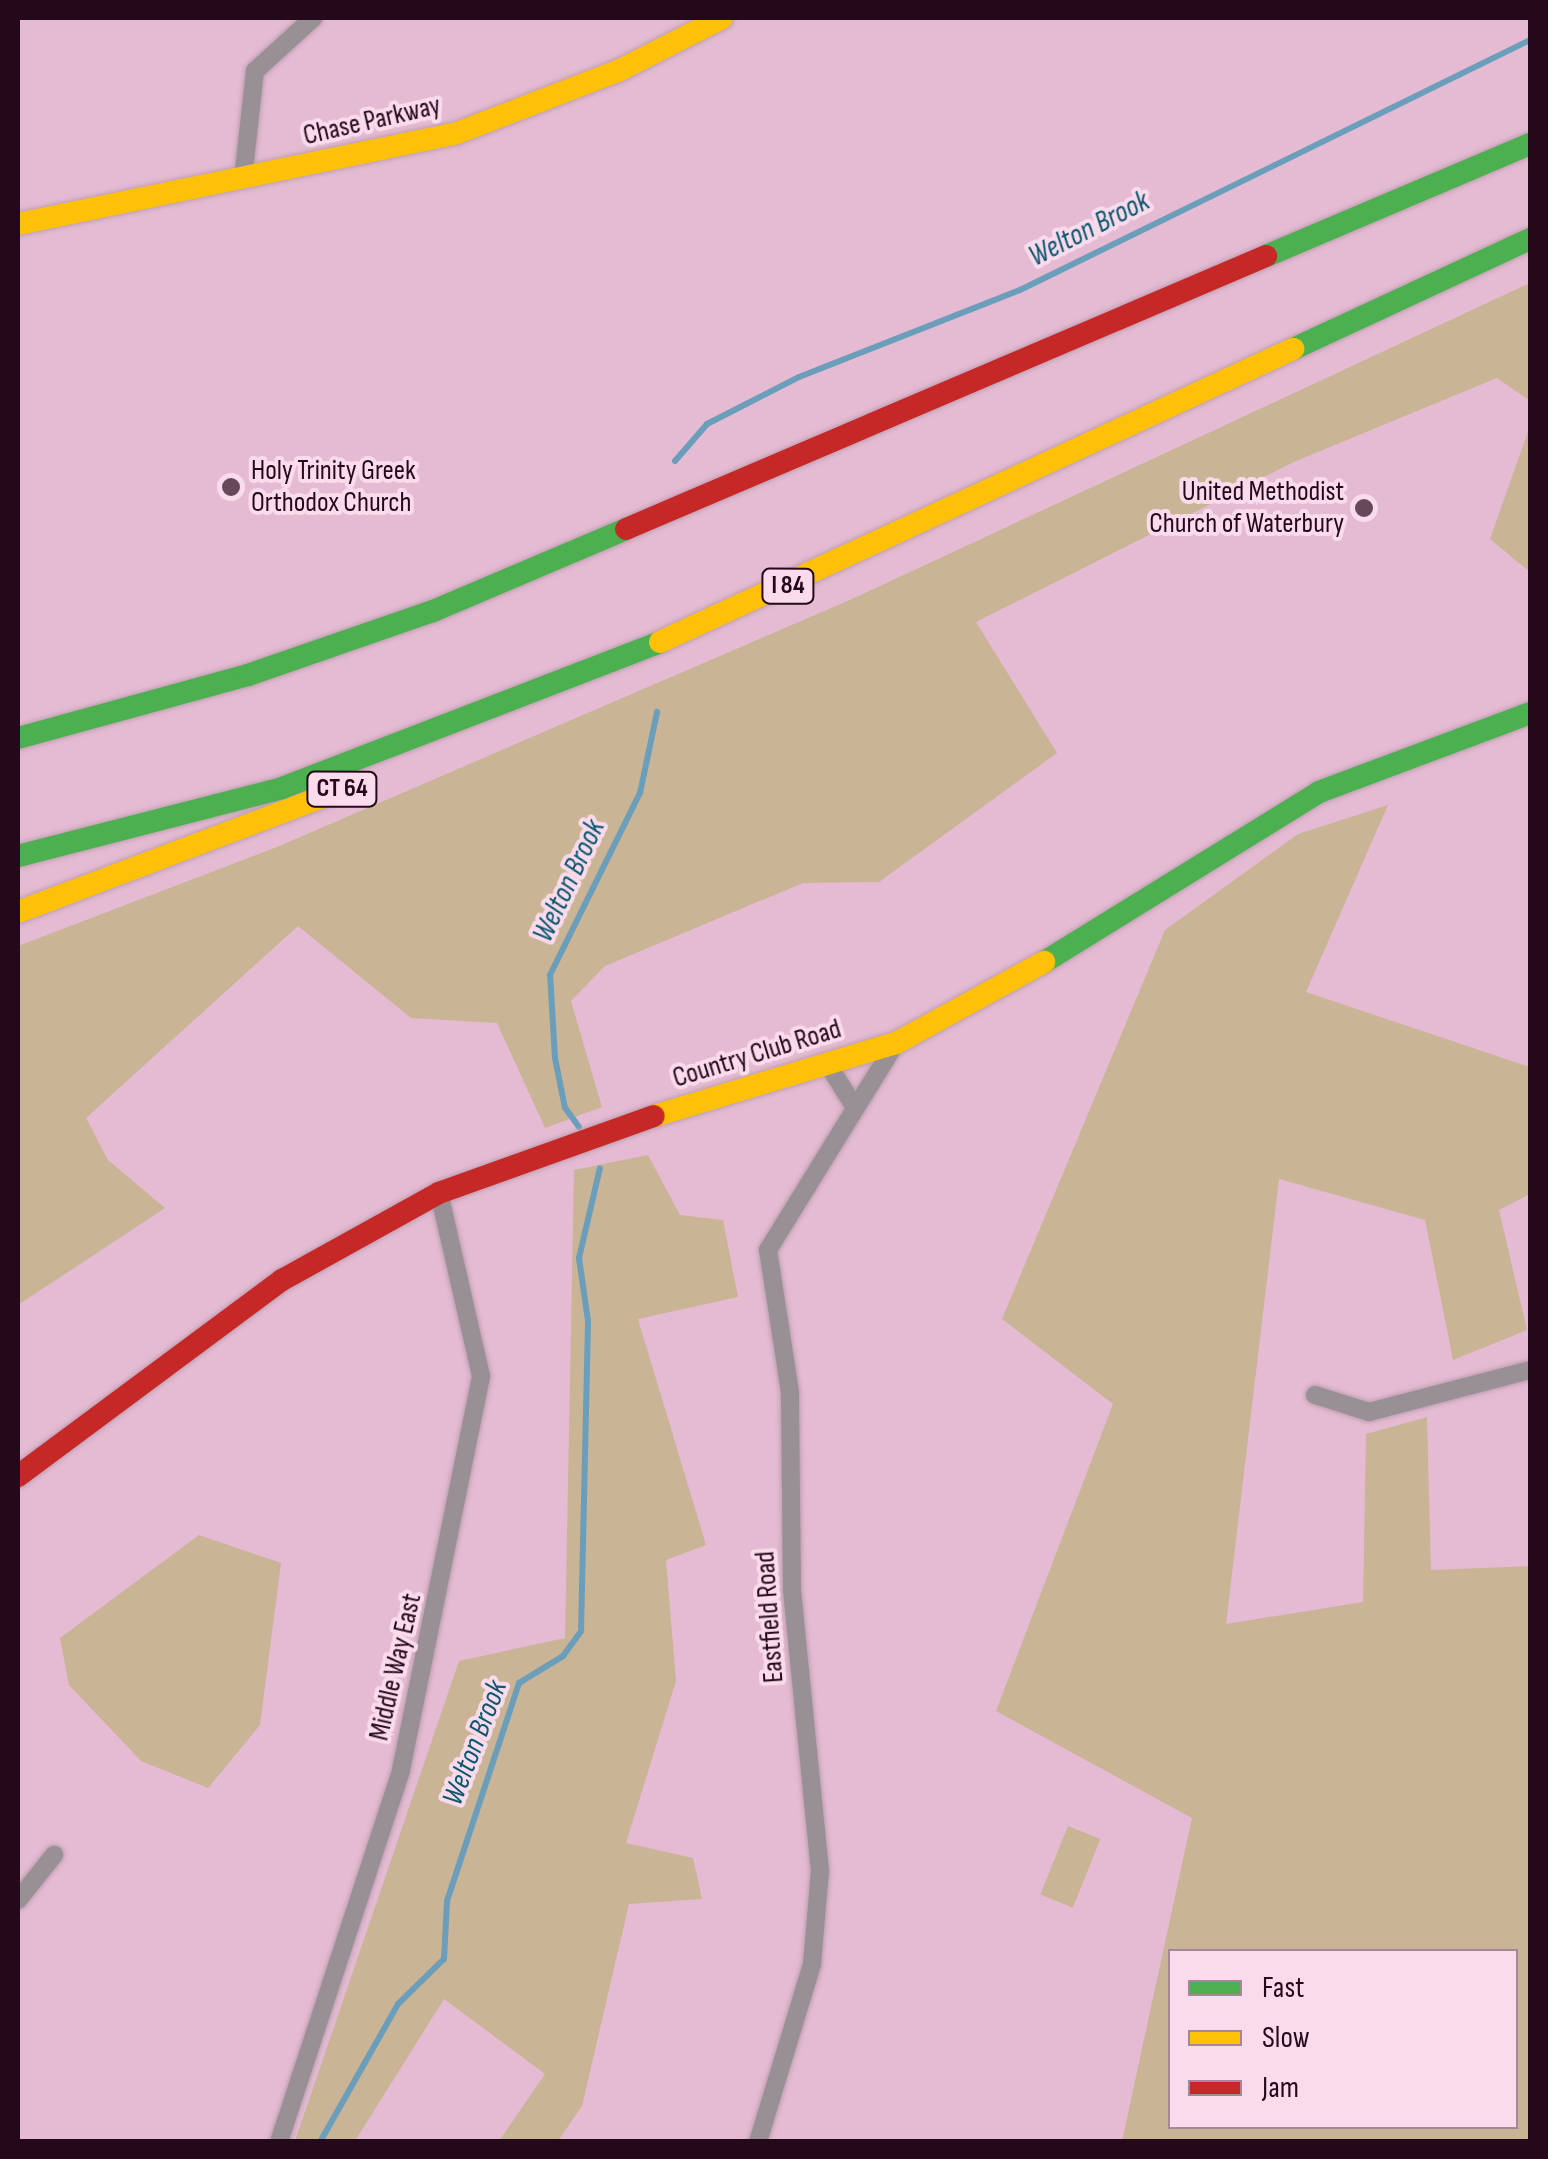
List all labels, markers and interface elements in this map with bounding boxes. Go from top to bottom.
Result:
street label: Chase Parkway [300,89,444,153]
water label: Welton Brook [1023,183,1155,275]
place label: Holy Trinity Greek Orthodox Church [251,454,416,520]
place label: United Methodist Church of Waterbury [1149,475,1344,541]
marker: Holy Trinity Greek Orthodox Church [220,476,242,498]
marker: United Methodist Church of Waterbury [1353,497,1375,519]
road number: I 84 [760,566,816,606]
road number: CT 64 [304,769,380,809]
water label: Welton Brook [525,814,613,948]
street label: Country Club Road [669,1012,845,1096]
street label: Eastfield Road [749,1550,791,1684]
street label: Middle Way East [363,1590,429,1744]
water label: Welton Brook [435,1676,515,1810]
legend [1168,1949,1518,2129]
text: Fast [1262,1970,1304,2006]
text: Slow [1262,2020,1310,2056]
text: Jam [1262,2070,1299,2106]

